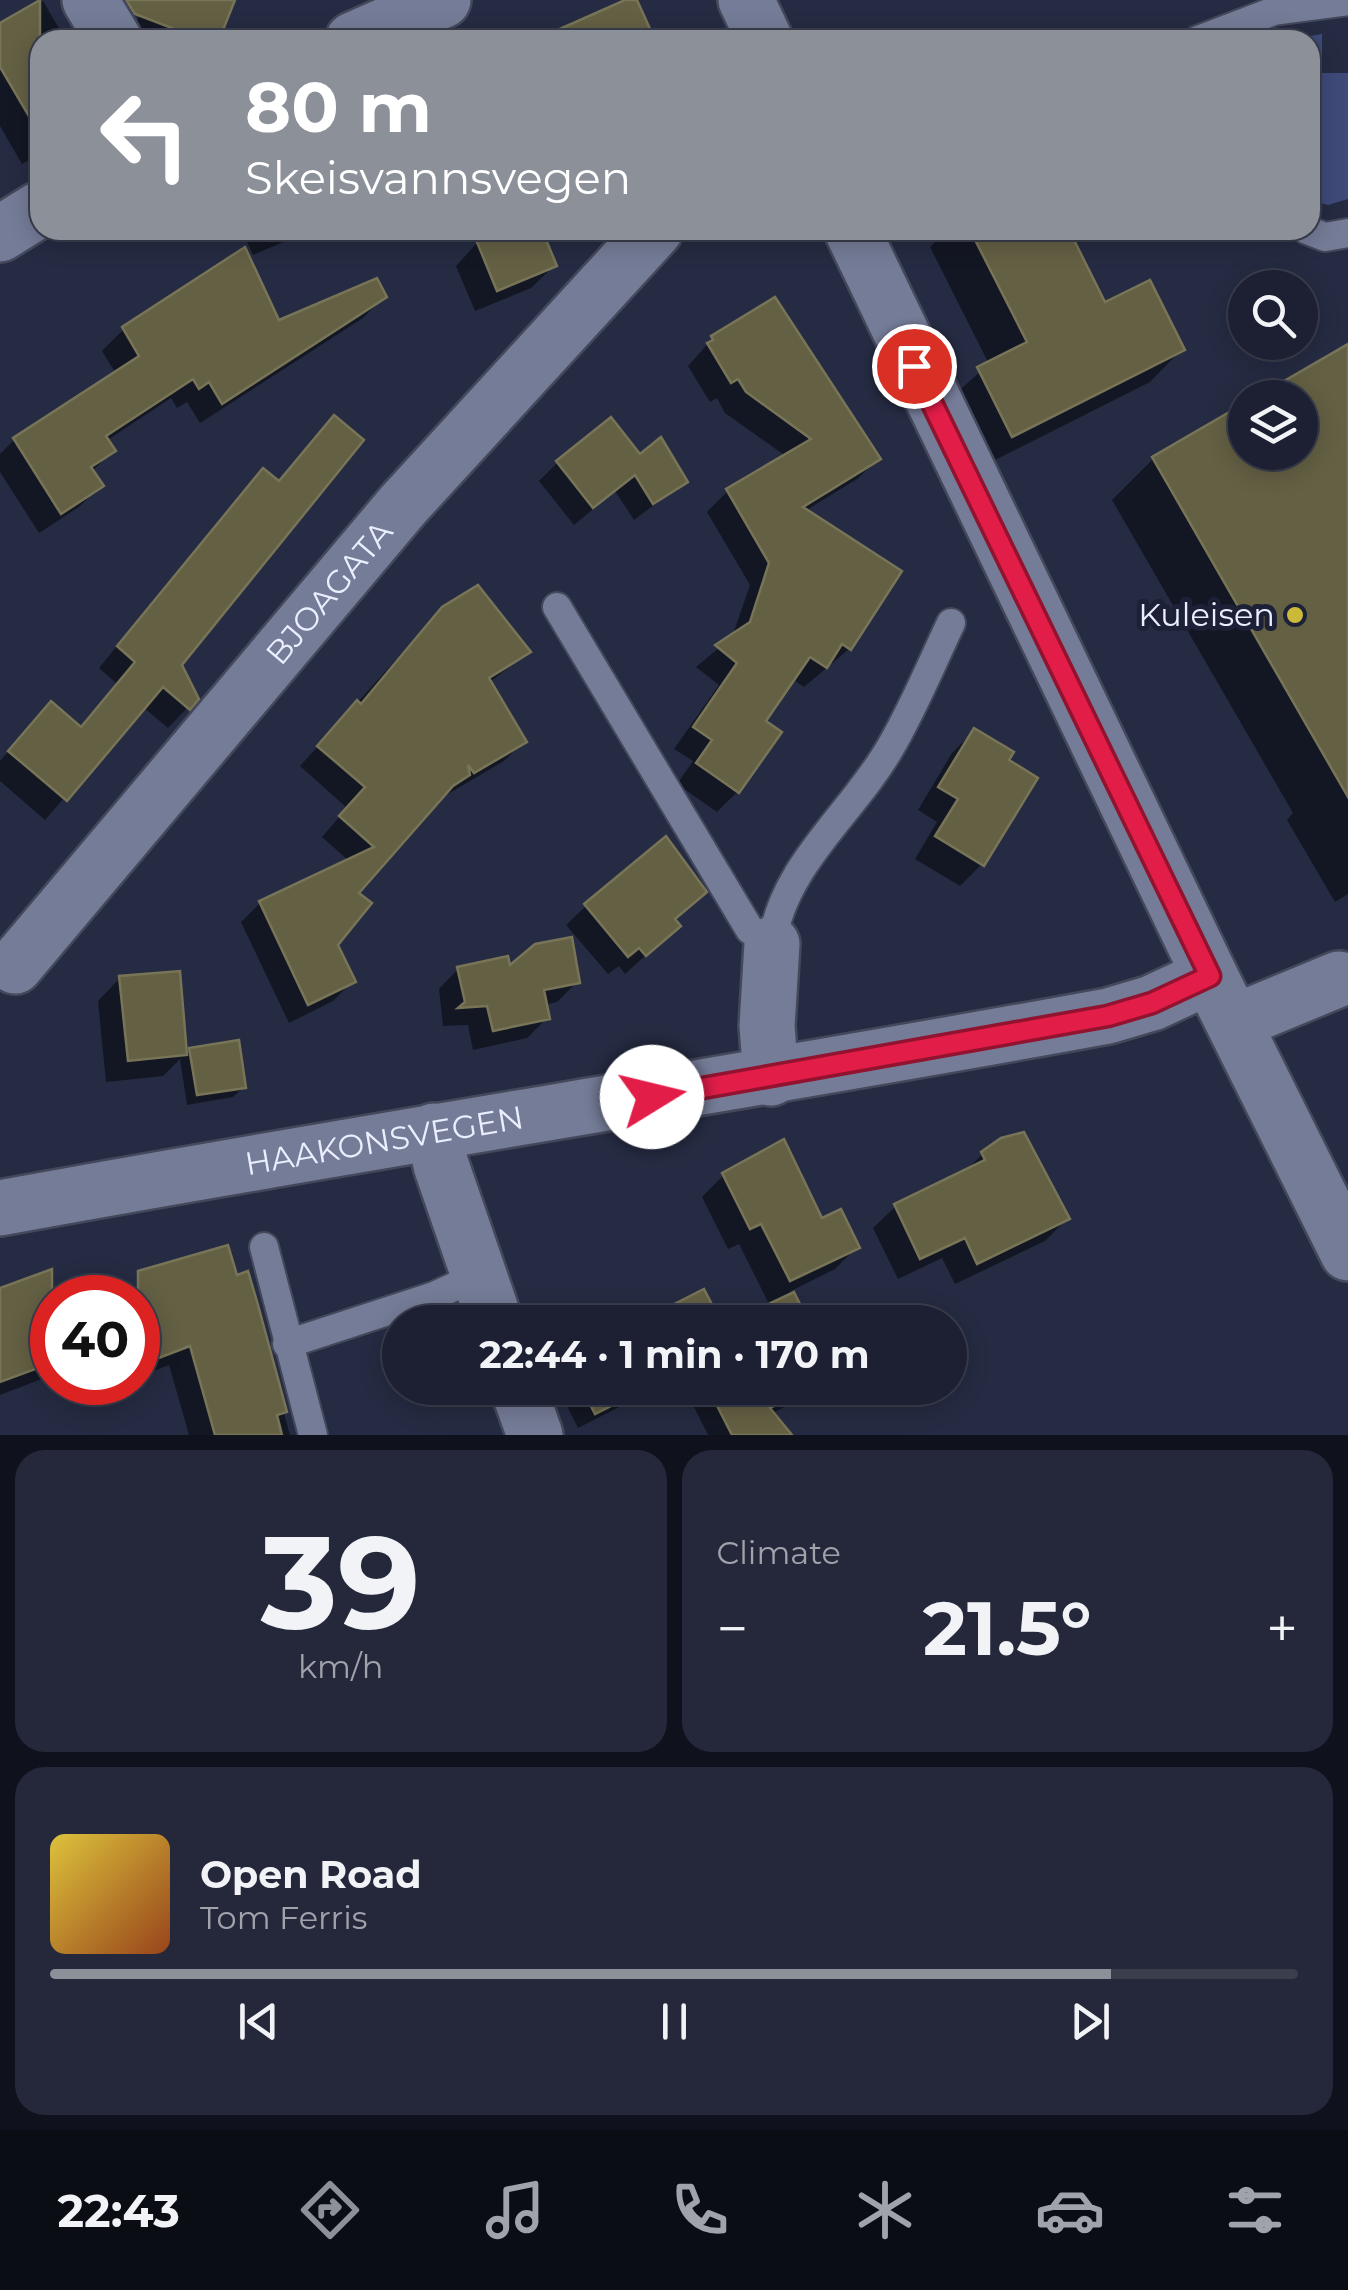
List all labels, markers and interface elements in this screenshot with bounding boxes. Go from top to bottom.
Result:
text: 80 m [245,64,432,150]
icon: left [80,70,210,200]
text: Skeisvannsvegen [245,150,631,205]
map controls [1228,270,1318,470]
button: search [1228,270,1318,360]
pin [872,324,957,409]
icon: arrive [887,339,942,394]
button: layers [1228,380,1318,470]
street label: BJOAGATA [257,512,400,672]
place label: Kuleisen [1138,595,1275,634]
marker: Kuleisen [1284,604,1306,626]
position arrow [600,1045,704,1149]
street label: HAAKONSVEGEN [242,1097,526,1183]
speed limit sign: 40 [30,1275,160,1405]
text: 22:44 · 1 min · 170 m [479,1331,870,1378]
text: 39 [261,1502,421,1661]
text: Climate [717,1533,841,1572]
text: 21.5° [923,1582,1092,1674]
text: − [717,1595,748,1662]
text: + [1266,1595,1298,1662]
text: km/h [298,1647,383,1686]
text: Open Road [200,1851,422,1898]
text: Tom Ferris [200,1898,367,1937]
icon: previous [231,1994,286,2049]
icon: pause [647,1994,702,2049]
icon: next [1063,1994,1118,2049]
icon: directions [295,2175,365,2245]
icon: music [480,2175,550,2245]
icon: phone [665,2175,735,2245]
icon: climate [850,2175,920,2245]
icon: car [1035,2175,1105,2245]
icon: filters [1220,2175,1290,2245]
text: 22:43 [58,2183,180,2238]

